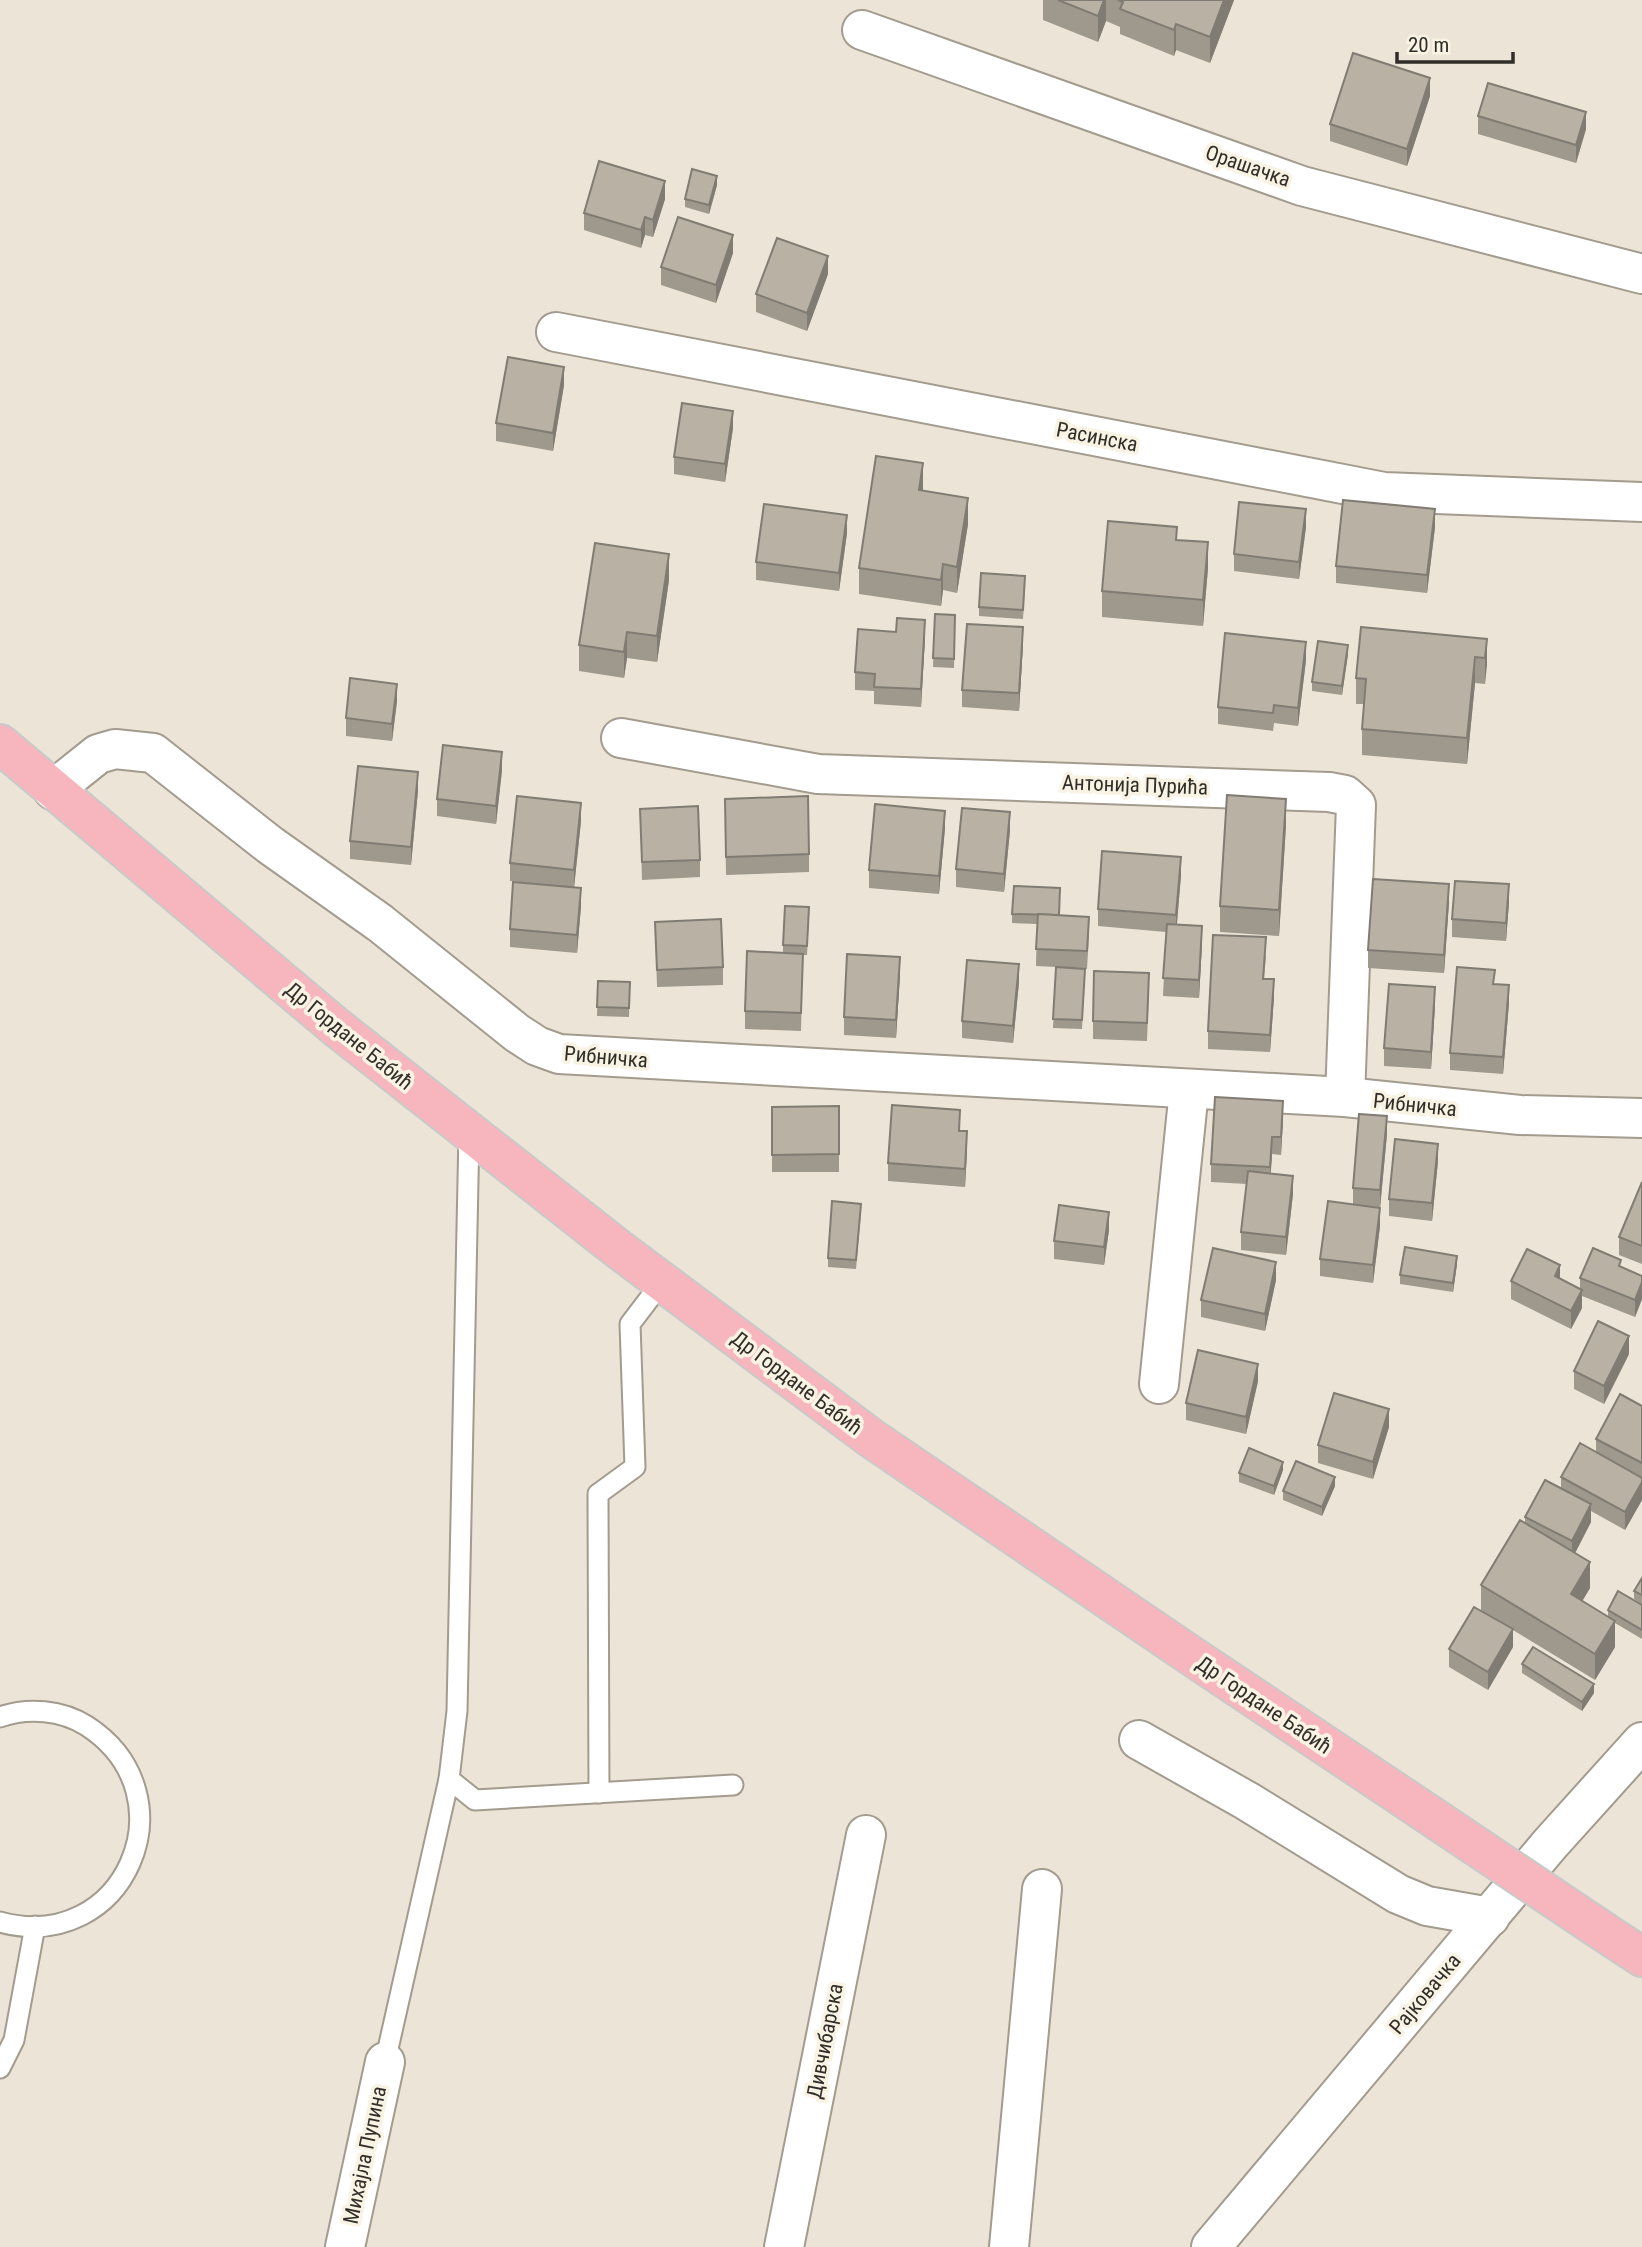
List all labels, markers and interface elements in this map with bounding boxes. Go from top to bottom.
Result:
scale bar [1397,21,1512,65]
text: 20 m [1408,33,1449,57]
street label: Орашачка [1202,140,1294,192]
street label: Расинска [1054,417,1140,457]
street label: Антонија Пурића [1062,770,1208,800]
street label: Др Гордане Бабић [280,977,418,1095]
street label: Рибничка [563,1041,649,1073]
street label: Рибничка [1372,1089,1458,1121]
street label: Др Гордане Бабић [727,1326,867,1440]
street label: Др Гордане Бабић [1192,1651,1336,1759]
street label: Рајковачка [1384,1949,1466,2039]
street label: Дивчибарска [802,1982,848,2100]
street label: Михајла Пупина [339,2084,391,2226]

